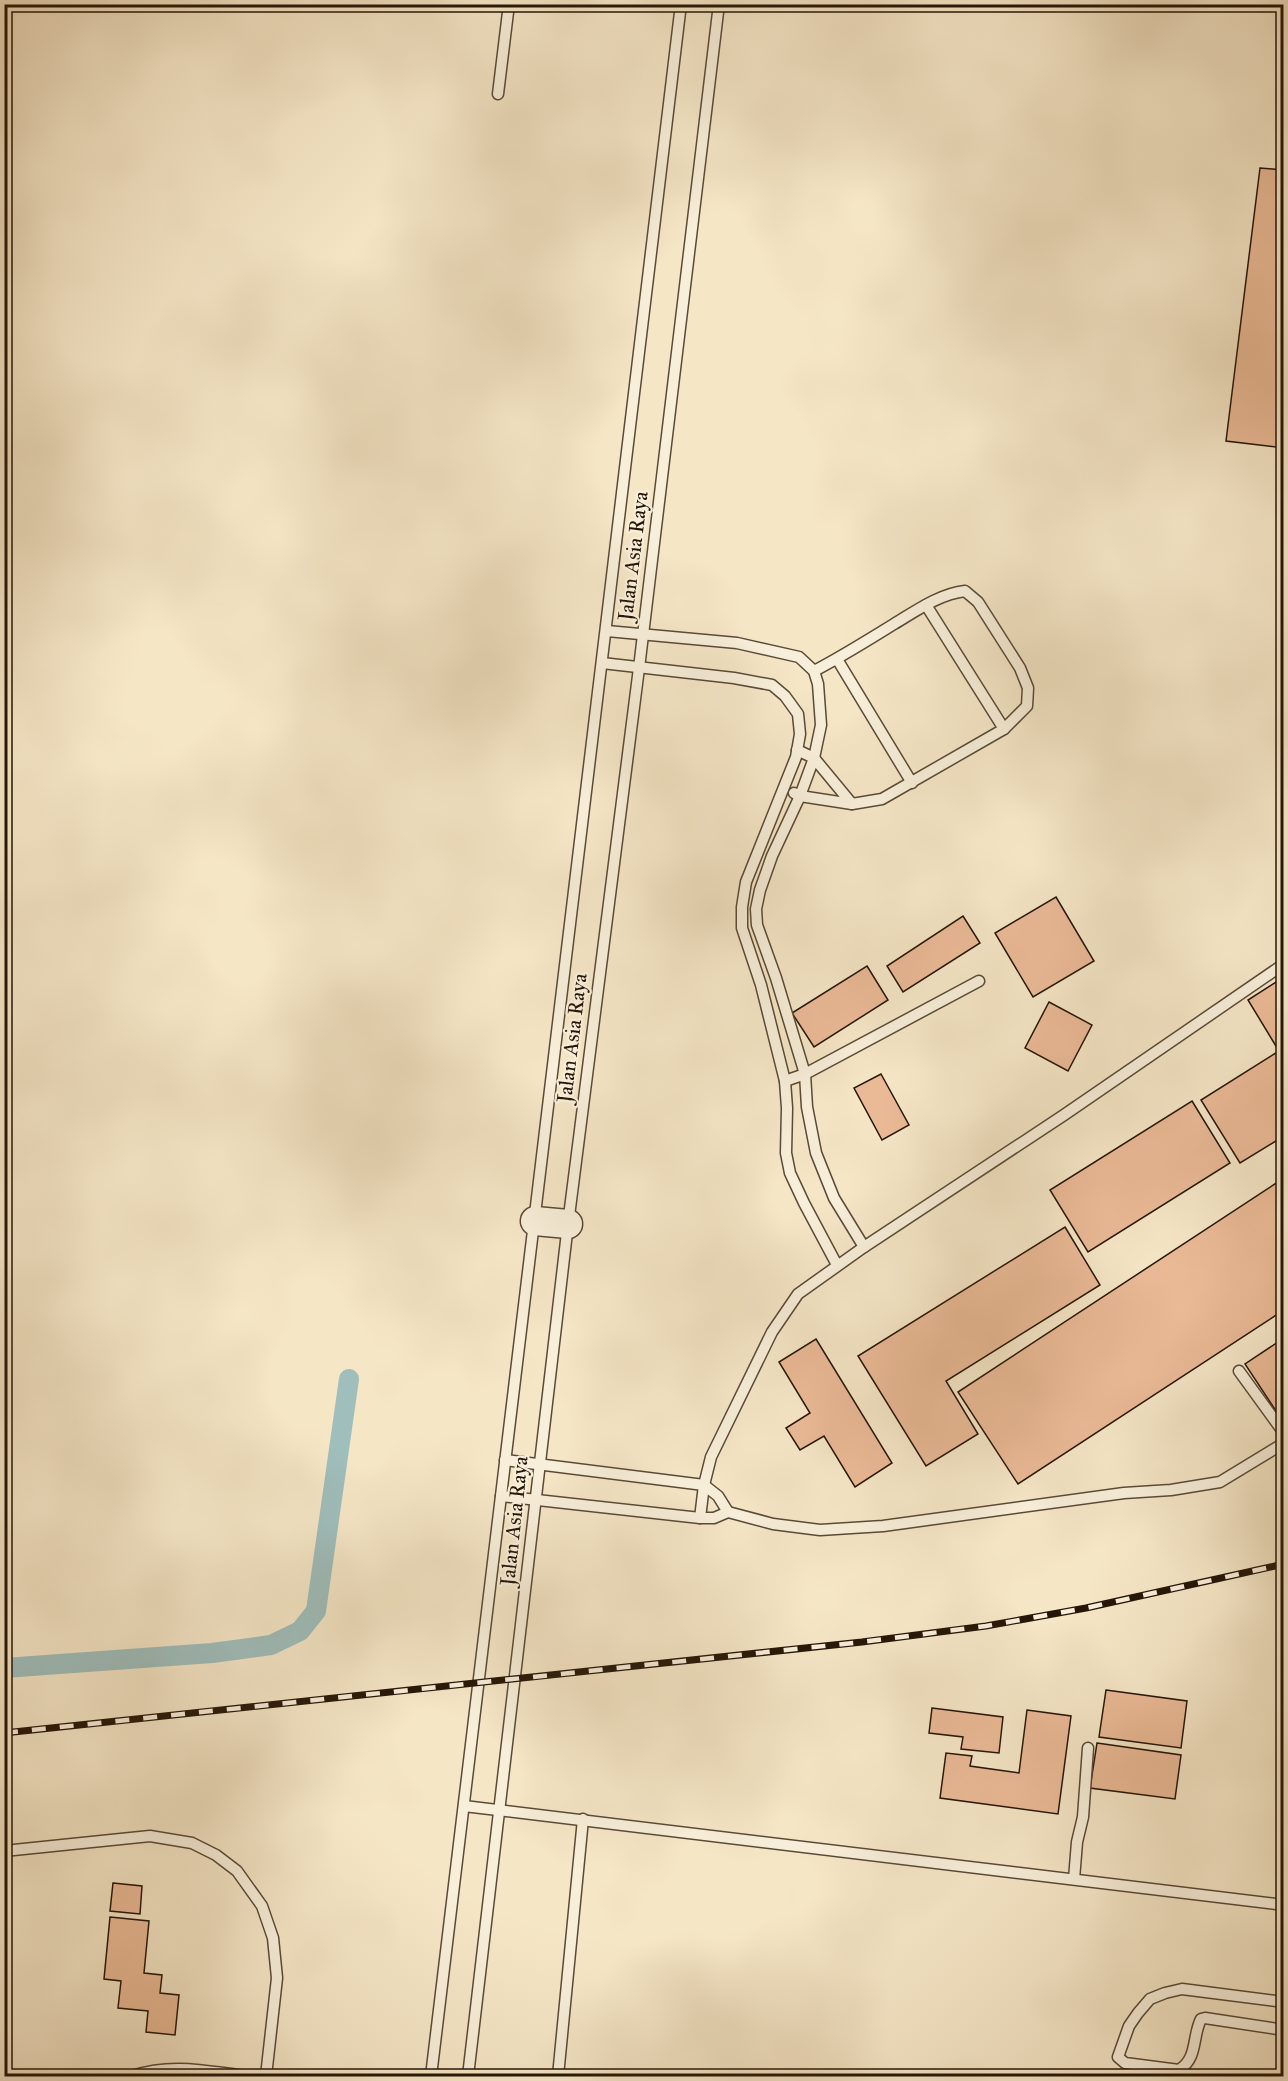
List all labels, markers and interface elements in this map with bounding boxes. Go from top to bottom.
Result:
street label: Jalan Asia Raya [612,490,654,624]
street label: Jalan Asia Raya [551,972,593,1106]
street label: Jalan Asia Raya [494,1455,534,1589]

